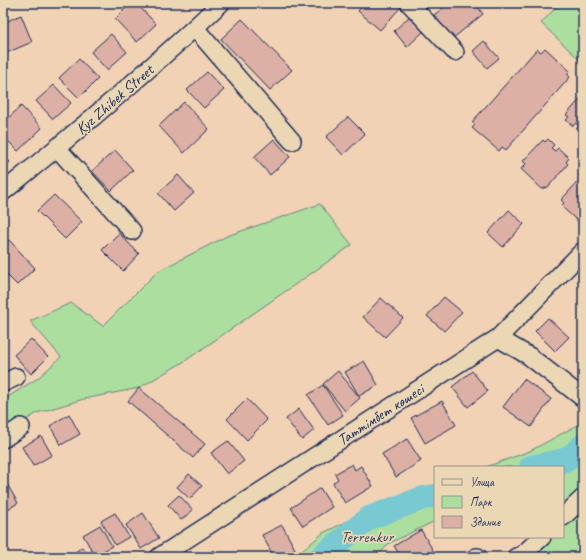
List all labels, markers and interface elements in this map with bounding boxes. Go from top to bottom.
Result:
street label: Kyz Zhibek Street [72,59,159,139]
street label: Таттімбет көшесі [333,378,429,450]
legend [434,466,564,538]
text: Улица [470,474,495,490]
text: Парк [470,494,493,510]
text: Здание [470,514,501,530]
park label: Terrenkur [341,527,395,547]

